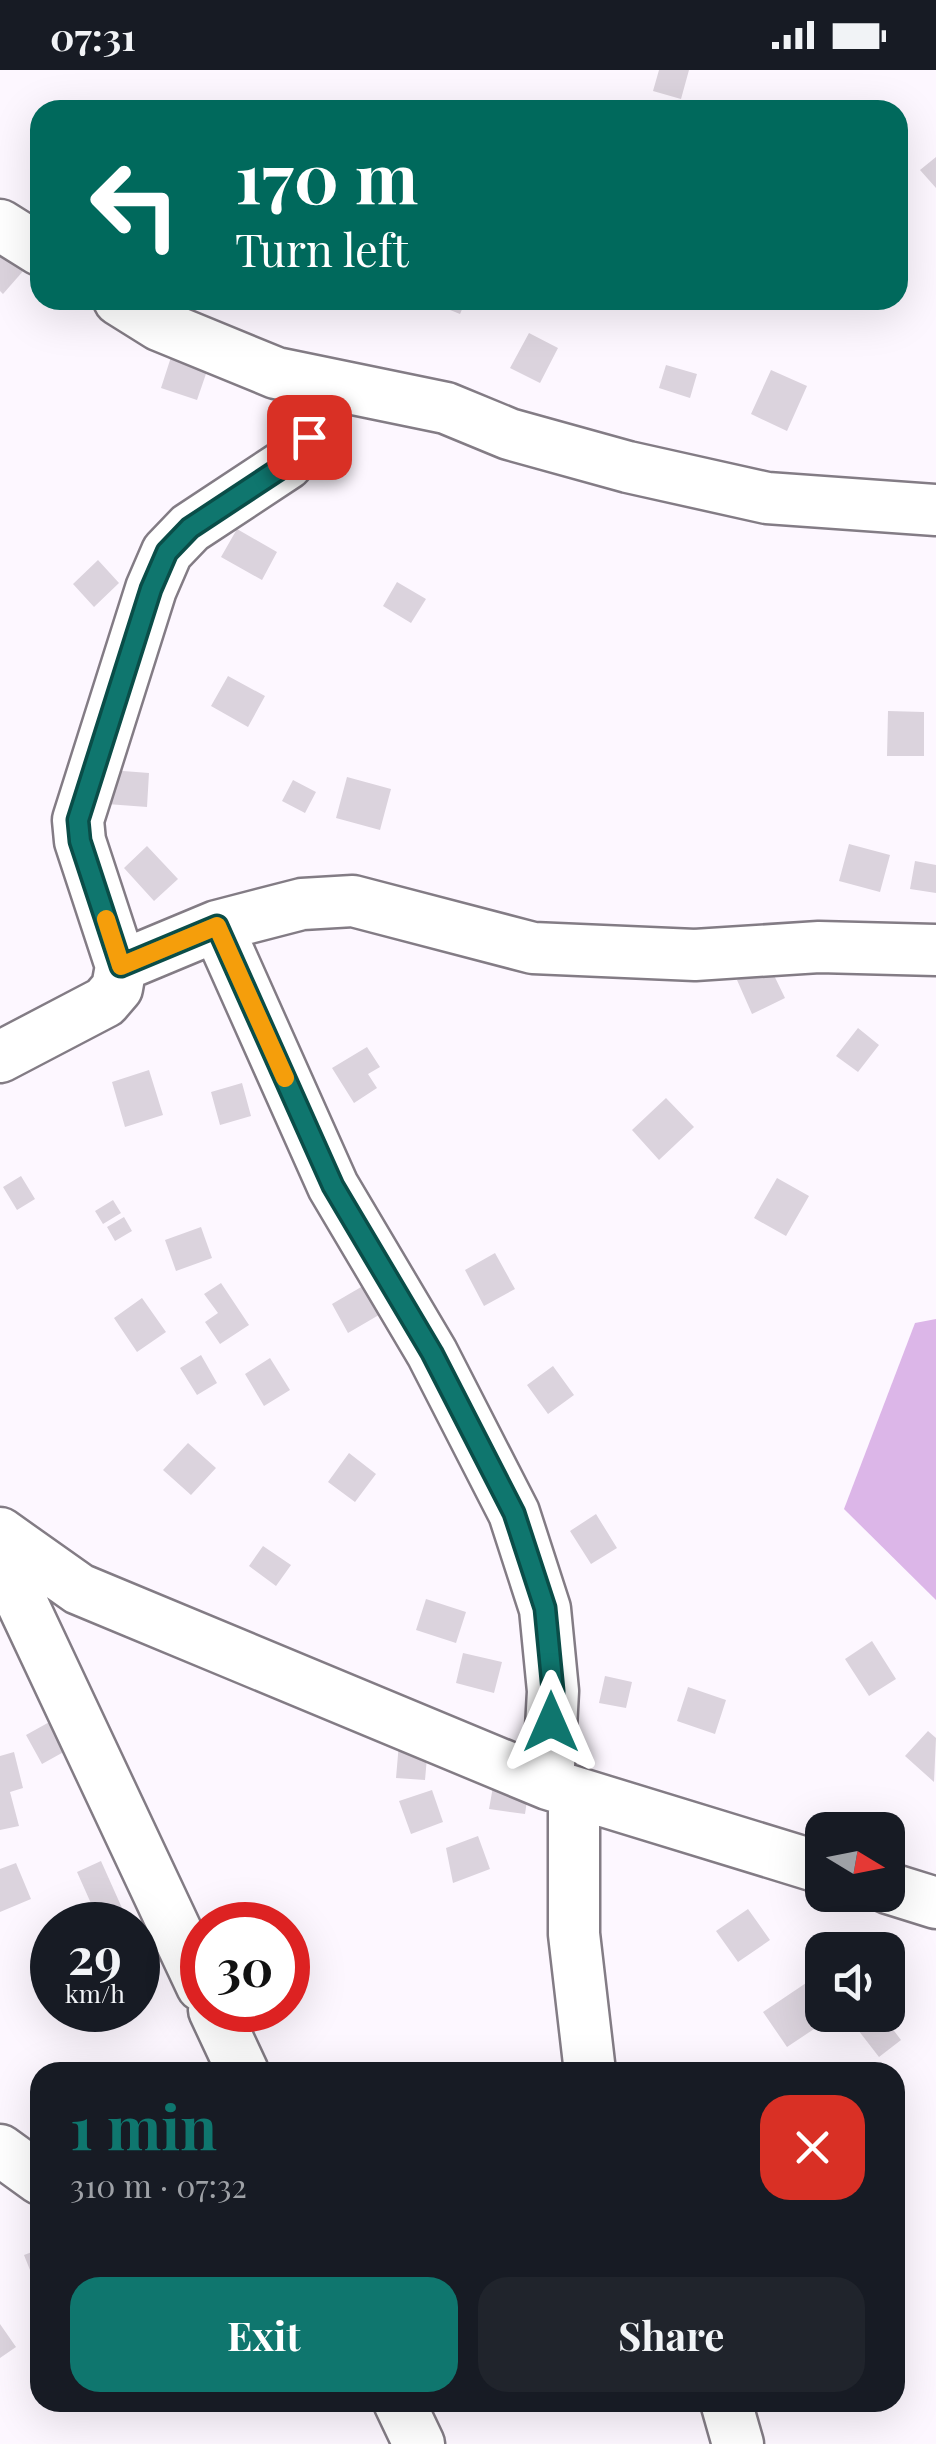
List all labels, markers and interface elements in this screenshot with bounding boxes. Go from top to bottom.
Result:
text: 07:31 [50,10,136,61]
text: 170 m [235,128,418,222]
icon: left [70,140,200,270]
text: Turn left [235,218,409,278]
pin [267,395,352,480]
icon: arrive [282,410,337,465]
position arrow [499,1670,603,1774]
north arrow [805,1812,905,1912]
map controls [805,1812,905,2032]
speed limit sign: 30 [180,1902,310,2032]
text: 29 [68,1921,122,1988]
button: sound [805,1932,905,2032]
text: km/h [65,1976,125,2009]
text: 1 min [70,2085,217,2165]
button: close [760,2095,865,2200]
text: 310 m · 07:32 [70,2163,247,2206]
button: Exit [70,2277,458,2392]
button: Share [478,2277,865,2392]

